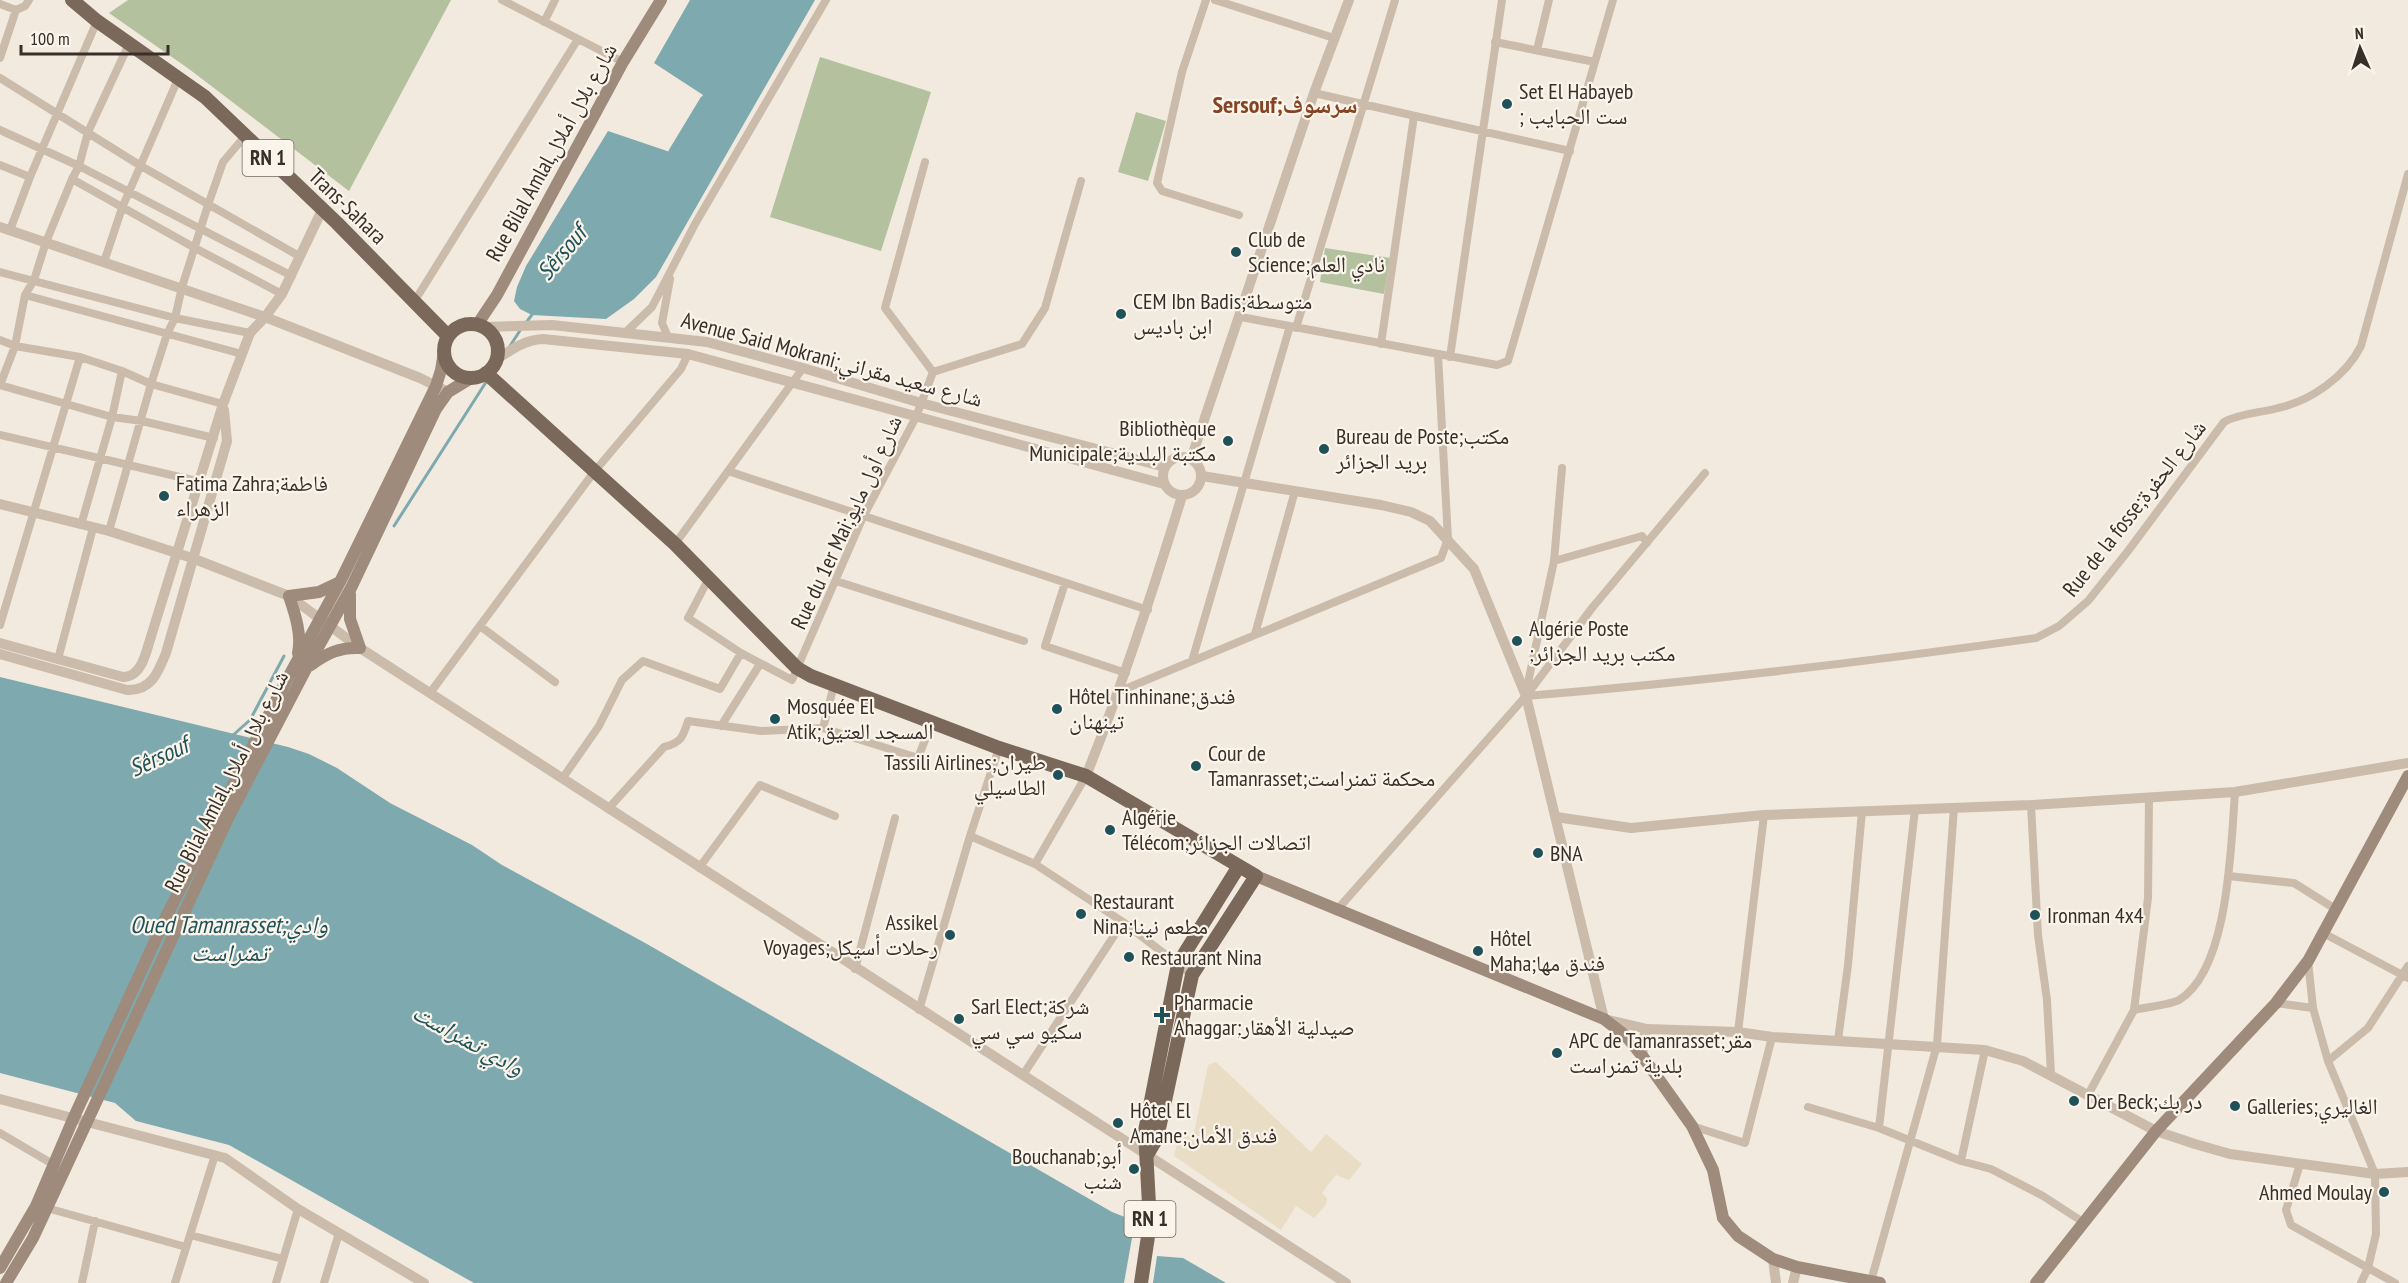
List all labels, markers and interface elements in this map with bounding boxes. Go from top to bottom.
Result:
scale bar [21,18,168,56]
north arrow [2330,18,2390,78]
text: N [2354,23,2364,43]
text: 100 m [30,27,70,50]
street label: Rue Bilal Amlal,شارع بلال أملال [479,38,623,266]
place label: Set El Habayeb ; ست الحبايب [1519,77,1633,130]
district label: Sersouf;سرسوف [1212,89,1358,120]
marker: Set El Habayeb ; ست الحبايب [1500,97,1514,111]
road number: RN 1 [242,140,294,176]
street label: Trans-Sahara [303,162,393,250]
water label: Sêrsouf [530,215,596,286]
place label: Club de Science;نادي العلم [1248,225,1385,282]
marker: Club de Science;نادي العلم [1229,245,1243,259]
place label: CEM Ibn Badis;متوسطة ابن باديس [1133,287,1312,340]
street label: Avenue Said Mokrani;شارع سعيد مقراني [677,305,986,416]
marker: CEM Ibn Badis;متوسطة ابن باديس [1114,307,1128,321]
street label: Rue du 1er Mai;شارع أول مايو [784,411,908,633]
place label: Bibliothèque Municipale;مكتبة البلدية [1029,414,1216,467]
street label: Rue de la fosse;شارع الحفرة [2056,414,2212,602]
place label: Bureau de Poste;مكتب بريد الجزائر [1335,422,1509,475]
marker: Bibliothèque Municipale;مكتبة البلدية [1221,434,1235,448]
marker: Bureau de Poste;مكتب بريد الجزائر [1317,442,1331,456]
place label: Fatima Zahra;فاطمة الزهراء [176,469,328,522]
marker: Fatima Zahra;فاطمة الزهراء [157,489,171,503]
place label: Algérie Poste ;مكتب بريد الجزائر [1529,614,1676,667]
marker: Algérie Poste ;مكتب بريد الجزائر [1510,634,1524,648]
street label: Rue Bilal Amlal,شارع بلال أملال [158,665,294,897]
place label: Hôtel Tinhinane;فندق تينهنان [1069,682,1235,735]
place label: Mosquée El Atik;المسجد العتيق [787,692,934,745]
marker: Hôtel Tinhinane;فندق تينهنان [1050,702,1064,716]
marker: Mosquée El Atik;المسجد العتيق [768,712,782,726]
water label: Sêrsouf [124,727,198,784]
place label: Cour de Tamanrasset;محكمة تمنراست [1208,739,1435,792]
place label: Tassili Airlines;طيران الطاسيلي [884,748,1046,805]
marker: Cour de Tamanrasset;محكمة تمنراست [1189,759,1203,773]
marker: Tassili Airlines;طيران الطاسيلي [1051,768,1065,782]
place label: Algérie Télécom;اتصالات الجزائر [1122,803,1311,856]
marker: Algérie Télécom;اتصالات الجزائر [1103,823,1117,837]
place label: BNA [1550,839,1583,867]
marker: BNA [1531,846,1545,860]
place label: Restaurant Nina;مطعم نينا [1093,887,1208,941]
place label: Ironman 4x4 [2047,901,2144,929]
marker: Restaurant Nina;مطعم نينا [1074,907,1088,921]
place label: Assikel Voyages;رحلات أسيكل [762,908,939,961]
marker: Ironman 4x4 [2028,908,2042,922]
water label: Oued Tamanrasset;وادي تمنراست [130,909,328,968]
place label: Hôtel Maha;فندق مها [1490,924,1605,977]
marker: Assikel Voyages;رحلات أسيكل [943,928,957,942]
place label: Restaurant Nina [1141,943,1262,971]
marker: Hôtel Maha;فندق مها [1471,944,1485,958]
marker: Restaurant Nina [1122,950,1136,964]
place label: Pharmacie Ahaggar;صيدلية الأهقار [1174,988,1355,1041]
place label: Sarl Elect;شركة سكيو سي سي [971,992,1090,1049]
water label: وادي تمنراست [405,996,529,1086]
marker: Pharmacie Ahaggar;صيدلية الأهقار [1155,1008,1169,1022]
marker: Sarl Elect;شركة سكيو سي سي [952,1012,966,1026]
place label: APC de Tamanrasset;مقر بلدية تمنراست [1569,1026,1752,1079]
marker: APC de Tamanrasset;مقر بلدية تمنراست [1550,1046,1564,1060]
place label: Der Beck;در بك [2086,1087,2202,1115]
place label: Galleries;الغاليري [2247,1092,2378,1124]
marker: Der Beck;در بك [2067,1094,2081,1108]
place label: Hôtel El Amane;فندق الأمان [1130,1096,1277,1149]
marker: Galleries;الغاليري [2228,1099,2242,1113]
marker: Hôtel El Amane;فندق الأمان [1111,1116,1125,1130]
place label: Bouchanab;أبو شنب [1012,1142,1122,1195]
marker: Bouchanab;أبو شنب [1127,1162,1141,1176]
place label: Ahmed Moulay [2259,1178,2373,1206]
marker: Ahmed Moulay [2377,1185,2391,1199]
road number: RN 1 [1124,1201,1176,1237]

